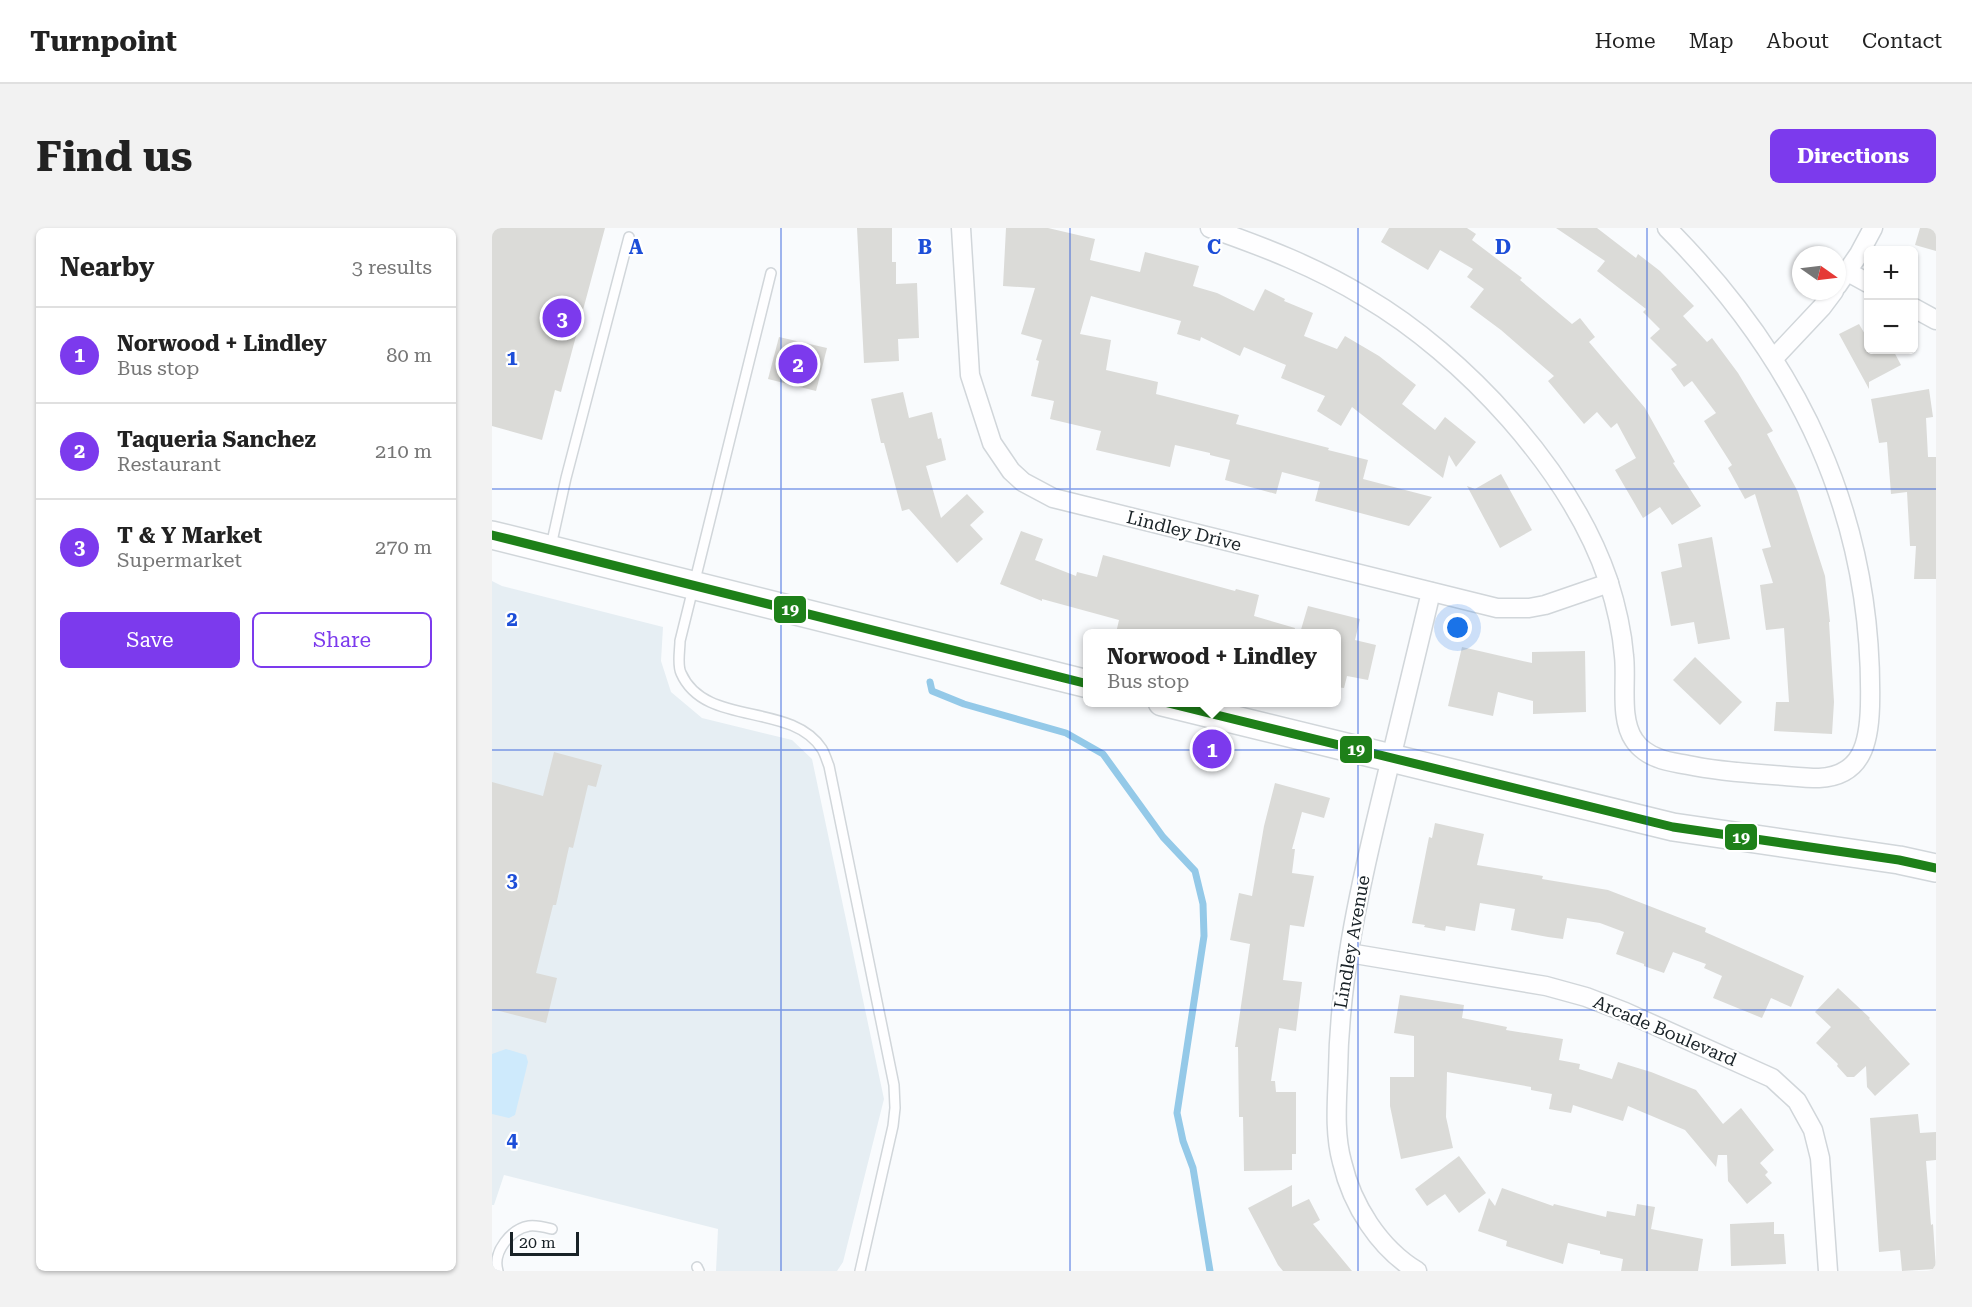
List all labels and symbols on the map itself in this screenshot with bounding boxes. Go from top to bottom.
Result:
text: A [629,235,644,259]
text: B [918,235,932,259]
text: C [1207,235,1221,259]
text: D [1495,235,1511,259]
north arrow [1792,246,1846,300]
pin: 3 [542,296,582,340]
pin: 2 [778,342,818,386]
text: 1 [506,346,518,370]
street label: Lindley Drive [1125,506,1244,555]
line badge: 19 [773,595,807,624]
text: 19 [781,600,799,619]
text: 2 [506,607,518,631]
your location [1443,613,1472,642]
pin: 1 [1192,726,1232,772]
line badge: 19 [1339,735,1373,764]
text: 19 [1347,740,1365,759]
line badge: 19 [1724,823,1758,851]
text: 19 [1732,828,1750,847]
text: 3 [506,868,518,892]
street label: Lindley Avenue [1329,873,1374,1010]
street label: Arcade Boulevard [1590,991,1740,1070]
text: 4 [506,1128,518,1152]
scale bar [510,1229,579,1256]

